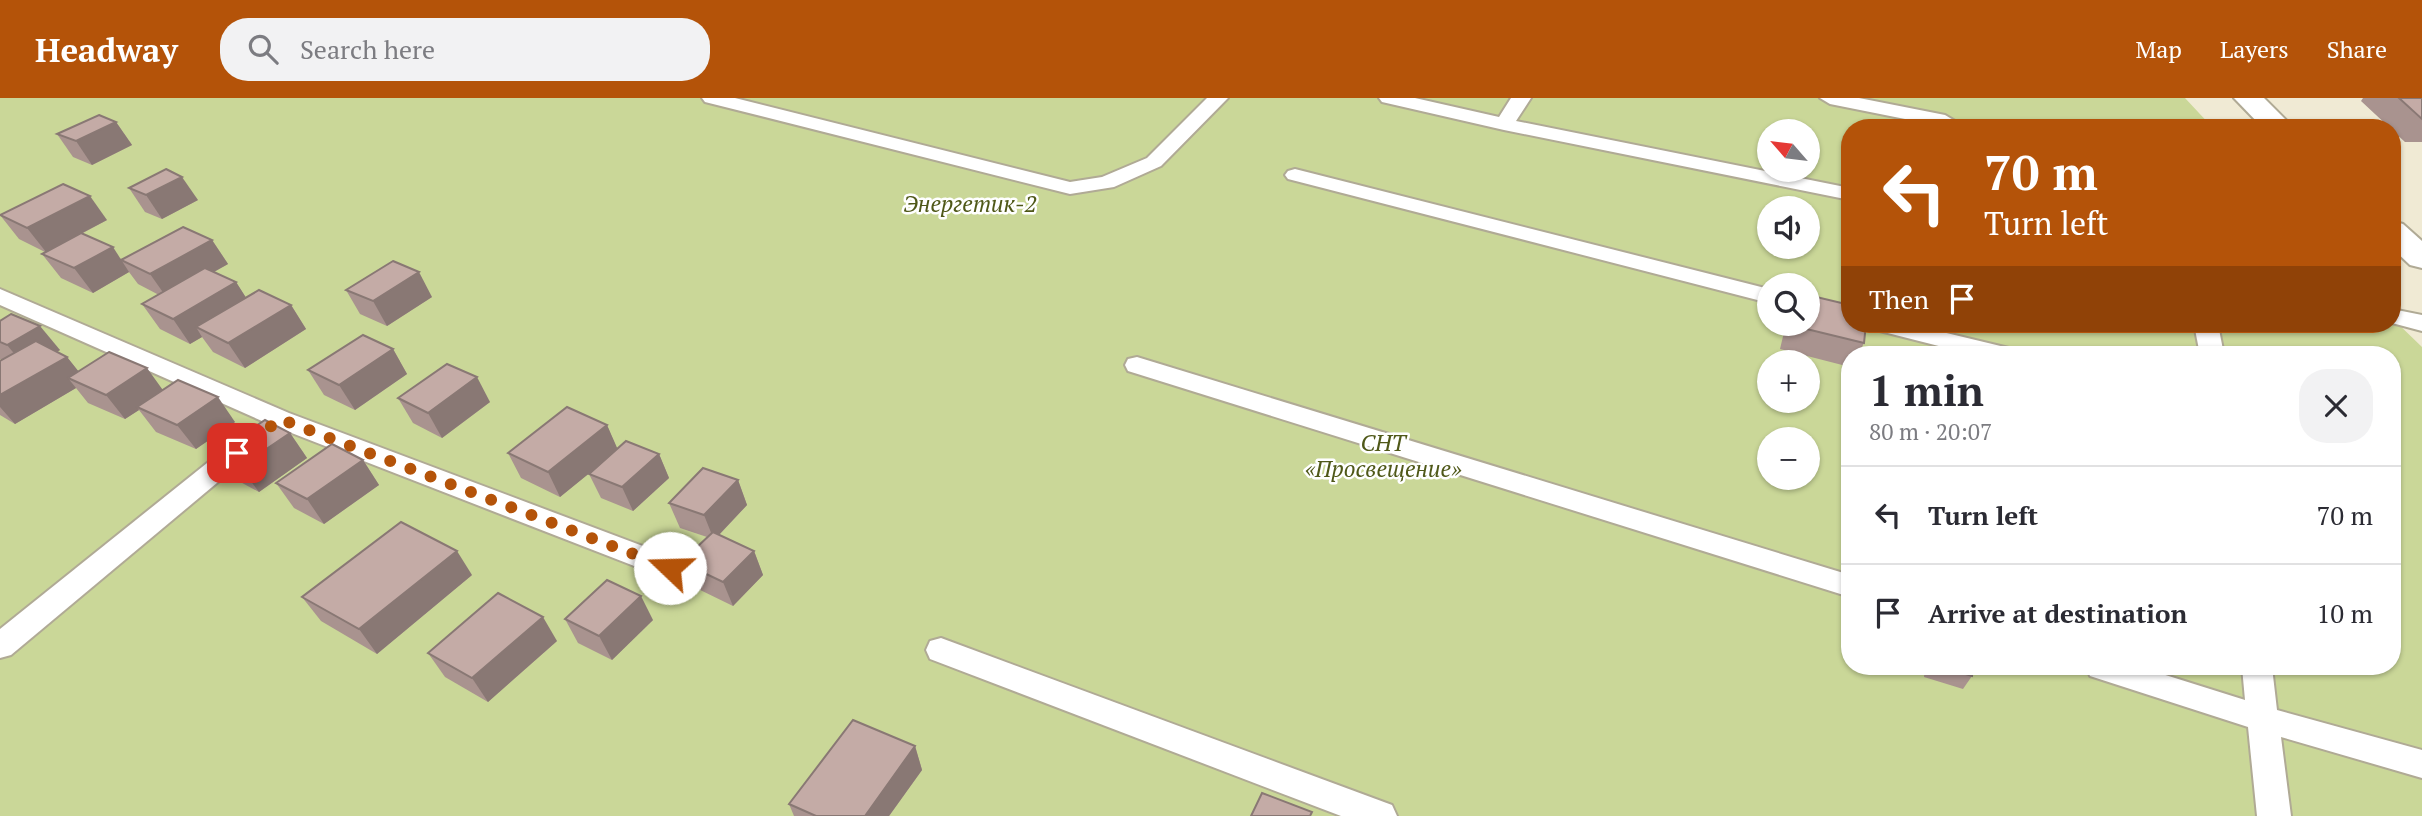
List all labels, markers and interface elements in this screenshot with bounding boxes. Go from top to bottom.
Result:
search box [220,18,710,81]
text: Headway [35,28,178,71]
icon: search [244,30,282,68]
text: Search here [300,32,435,66]
text: Map [2135,33,2182,65]
text: Layers [2220,33,2289,65]
text: Share [2327,33,2387,65]
north arrow [1757,119,1820,182]
map controls [1757,119,1820,490]
text: 70 m [1984,139,2098,204]
icon: left [1869,147,1960,238]
park label: Энергетик-2 [903,188,1037,219]
button: sound [1757,196,1820,259]
text: Turn left [1984,202,2108,244]
button: search [1757,273,1820,336]
icon: arrive [1943,280,1981,318]
text: Then [1869,282,1929,316]
button: + [1757,350,1820,413]
text: 1 min [1869,362,1984,418]
button: close [2299,369,2373,443]
text: 80 m · 20:07 [1869,416,1992,447]
pin [207,423,267,483]
park label: СНТ «Просвещение» [1304,427,1462,484]
button: − [1757,427,1820,490]
icon: arrive [218,434,256,472]
icon: left [1869,496,1907,534]
text: Turn left [1928,498,2038,532]
text: 70 m [2317,498,2373,532]
position arrow [633,531,707,605]
icon: arrive [1869,594,1907,632]
text: Arrive at destination [1928,596,2187,630]
text: 10 m [2317,596,2373,630]

